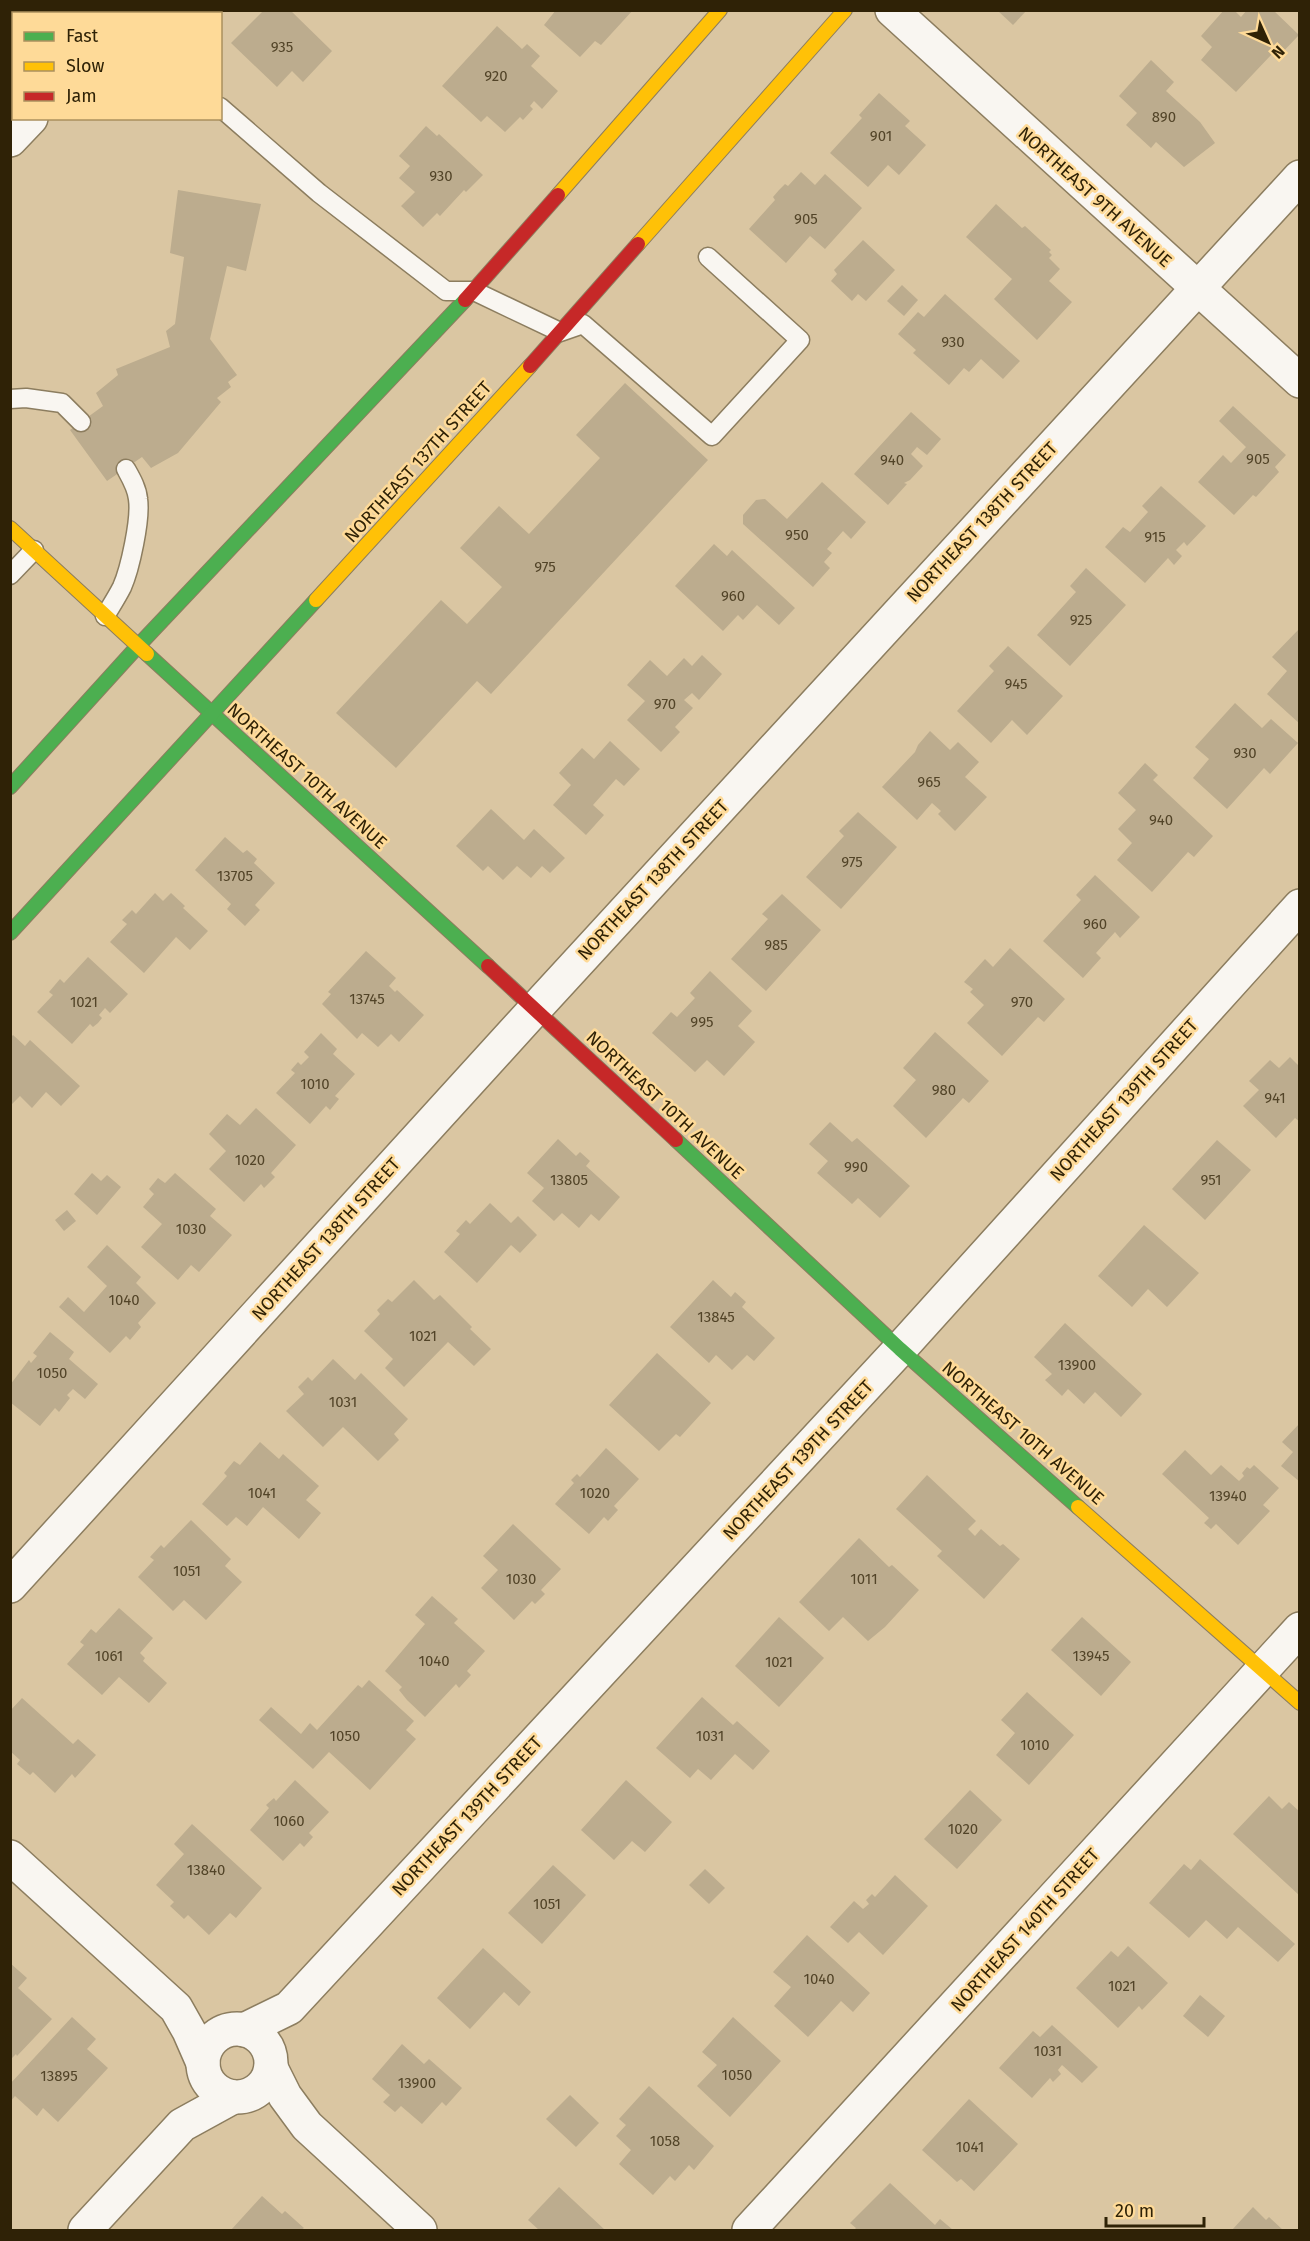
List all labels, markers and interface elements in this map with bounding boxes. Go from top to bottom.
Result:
legend [12,12,222,120]
north arrow [1238,12,1298,72]
text: Fast [66,25,99,47]
house number: 935 [271,38,293,56]
text: N [1268,42,1289,63]
text: Slow [66,55,105,77]
house number: 920 [484,67,508,85]
text: Jam [66,85,97,107]
house number: 890 [1152,108,1176,126]
street label: NORTHEAST 9TH AVENUE [1014,122,1176,272]
house number: 901 [870,127,892,145]
house number: 930 [429,167,453,185]
house number: 905 [794,210,818,228]
house number: 930 [941,333,965,351]
street label: NORTHEAST 137TH STREET [340,376,497,547]
street label: NORTHEAST 138TH STREET [902,437,1062,607]
house number: 905 [1246,450,1270,468]
house number: 940 [880,451,904,469]
house number: 950 [785,526,809,544]
house number: 915 [1144,528,1166,546]
house number: 975 [534,558,556,576]
house number: 960 [721,587,745,605]
house number: 925 [1070,611,1092,629]
house number: 945 [1004,675,1028,693]
house number: 970 [654,695,676,713]
street label: NORTHEAST 10TH AVENUE [223,698,391,854]
house number: 930 [1233,744,1257,762]
house number: 965 [917,773,941,791]
street label: NORTHEAST 138TH STREET [573,795,733,965]
house number: 940 [1149,811,1173,829]
house number: 975 [841,853,863,871]
house number: 13705 [217,867,253,885]
house number: 960 [1083,915,1107,933]
house number: 985 [764,936,788,954]
house number: 13745 [349,990,385,1008]
house number: 1021 [70,993,98,1011]
house number: 970 [1011,993,1033,1011]
house number: 995 [690,1013,714,1031]
street label: NORTHEAST 139TH STREET [1045,1014,1203,1186]
street label: NORTHEAST 10TH AVENUE [582,1026,748,1184]
house number: 1010 [300,1075,330,1093]
house number: 980 [932,1081,956,1099]
house number: 941 [1264,1089,1286,1107]
house number: 1020 [235,1151,265,1169]
street label: NORTHEAST 138TH STREET [247,1153,405,1325]
house number: 990 [844,1158,868,1176]
house number: 13805 [550,1171,588,1189]
house number: 951 [1200,1171,1222,1189]
house number: 1030 [176,1220,206,1238]
house number: 1040 [108,1291,140,1309]
house number: 13845 [697,1308,735,1326]
house number: 1021 [409,1327,437,1345]
house number: 13900 [1058,1356,1096,1374]
street label: NORTHEAST 10TH AVENUE [938,1357,1108,1509]
house number: 1050 [37,1364,67,1382]
street label: NORTHEAST 139TH STREET [718,1375,878,1544]
house number: 1031 [329,1393,357,1411]
house number: 1041 [248,1484,276,1502]
house number: 1020 [580,1484,610,1502]
house number: 13940 [1209,1487,1247,1505]
house number: 1051 [173,1562,201,1580]
house number: 1030 [506,1570,536,1588]
house number: 1011 [850,1570,878,1588]
house number: 1061 [95,1647,123,1665]
house number: 13945 [1073,1647,1109,1665]
house number: 1040 [418,1652,450,1670]
house number: 1021 [765,1653,793,1671]
house number: 1050 [330,1727,360,1745]
house number: 1031 [696,1727,724,1745]
street label: NORTHEAST 139TH STREET [387,1731,547,1900]
house number: 1010 [1020,1736,1050,1754]
house number: 1060 [273,1812,305,1830]
house number: 1020 [948,1820,978,1838]
street label: NORTHEAST 140TH STREET [946,1843,1104,2016]
house number: 13840 [187,1861,225,1879]
house number: 1051 [533,1895,561,1913]
house number: 1040 [803,1970,835,1988]
house number: 1021 [1108,1977,1136,1995]
house number: 1031 [1034,2042,1062,2060]
house number: 1050 [722,2066,752,2084]
house number: 13895 [40,2067,78,2085]
house number: 13900 [398,2074,436,2092]
house number: 1058 [650,2132,680,2150]
house number: 1041 [956,2138,984,2156]
scale bar [1106,2190,1204,2228]
text: 20 m [1115,2200,1154,2222]

